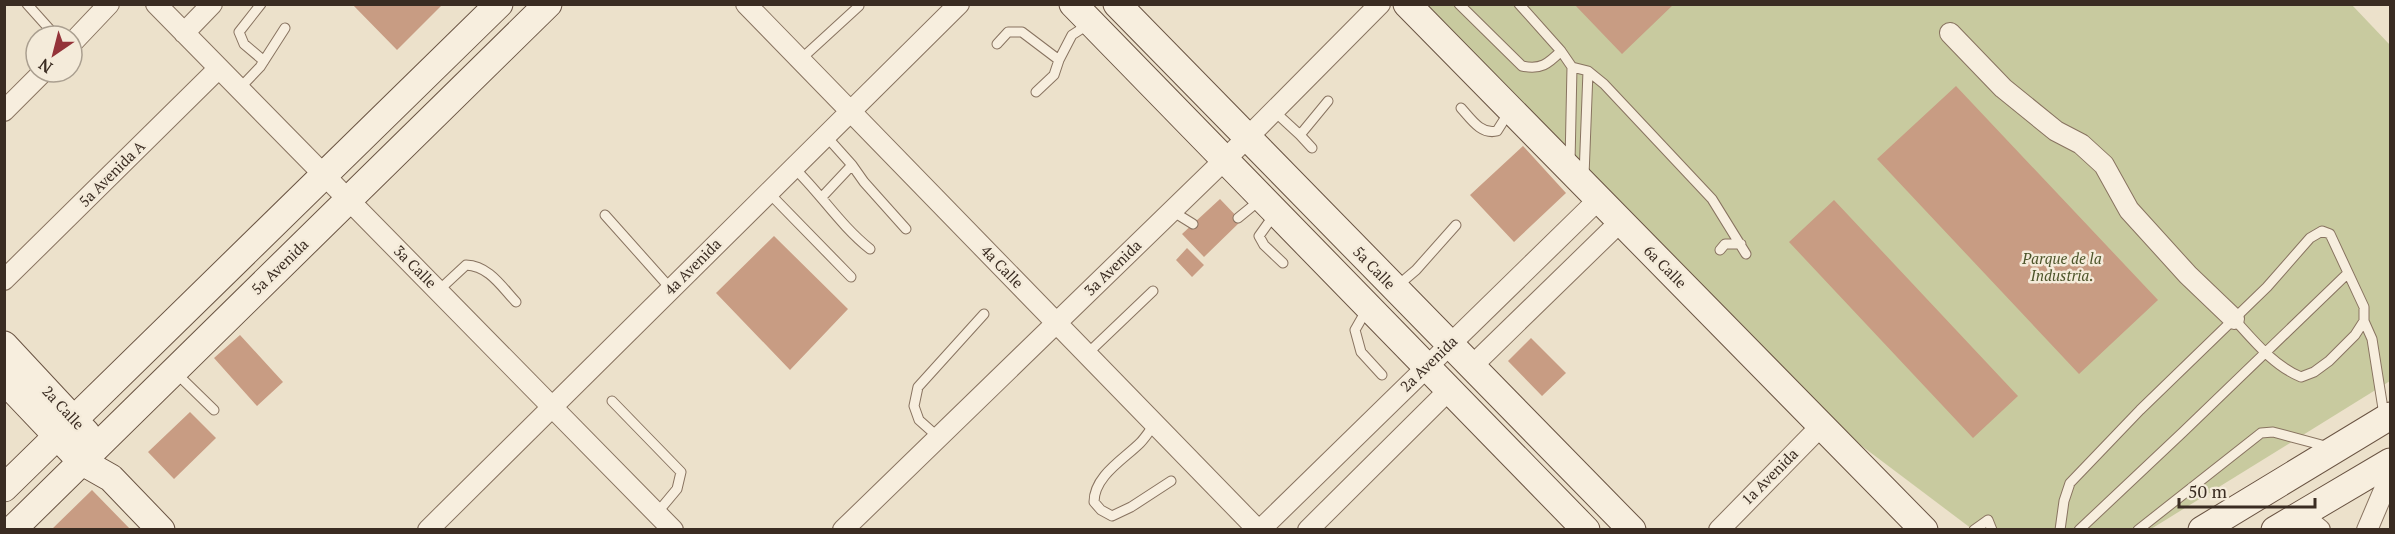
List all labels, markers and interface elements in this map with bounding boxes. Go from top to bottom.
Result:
north arrow [24,24,84,84]
text: N [34,54,57,79]
street label: 5a Avenida A [74,135,149,211]
street label: 4a Avenida [660,233,725,299]
street label: 5a Avenida [246,234,313,299]
street label: 3a Avenida [1079,235,1146,300]
street label: 3a Calle [390,240,442,292]
street label: 4a Calle [977,240,1028,292]
street label: 6a Calle [1640,240,1692,292]
street label: 5a Calle [1349,241,1400,293]
park label: Parque de la Industria. [2021,248,2102,285]
street label: 2a Avenida [1395,331,1462,396]
street label: 2a Calle [38,381,89,434]
street label: 1a Avenida [1737,443,1802,509]
scale bar [2179,471,2316,509]
text: 50 m [2188,479,2228,503]

